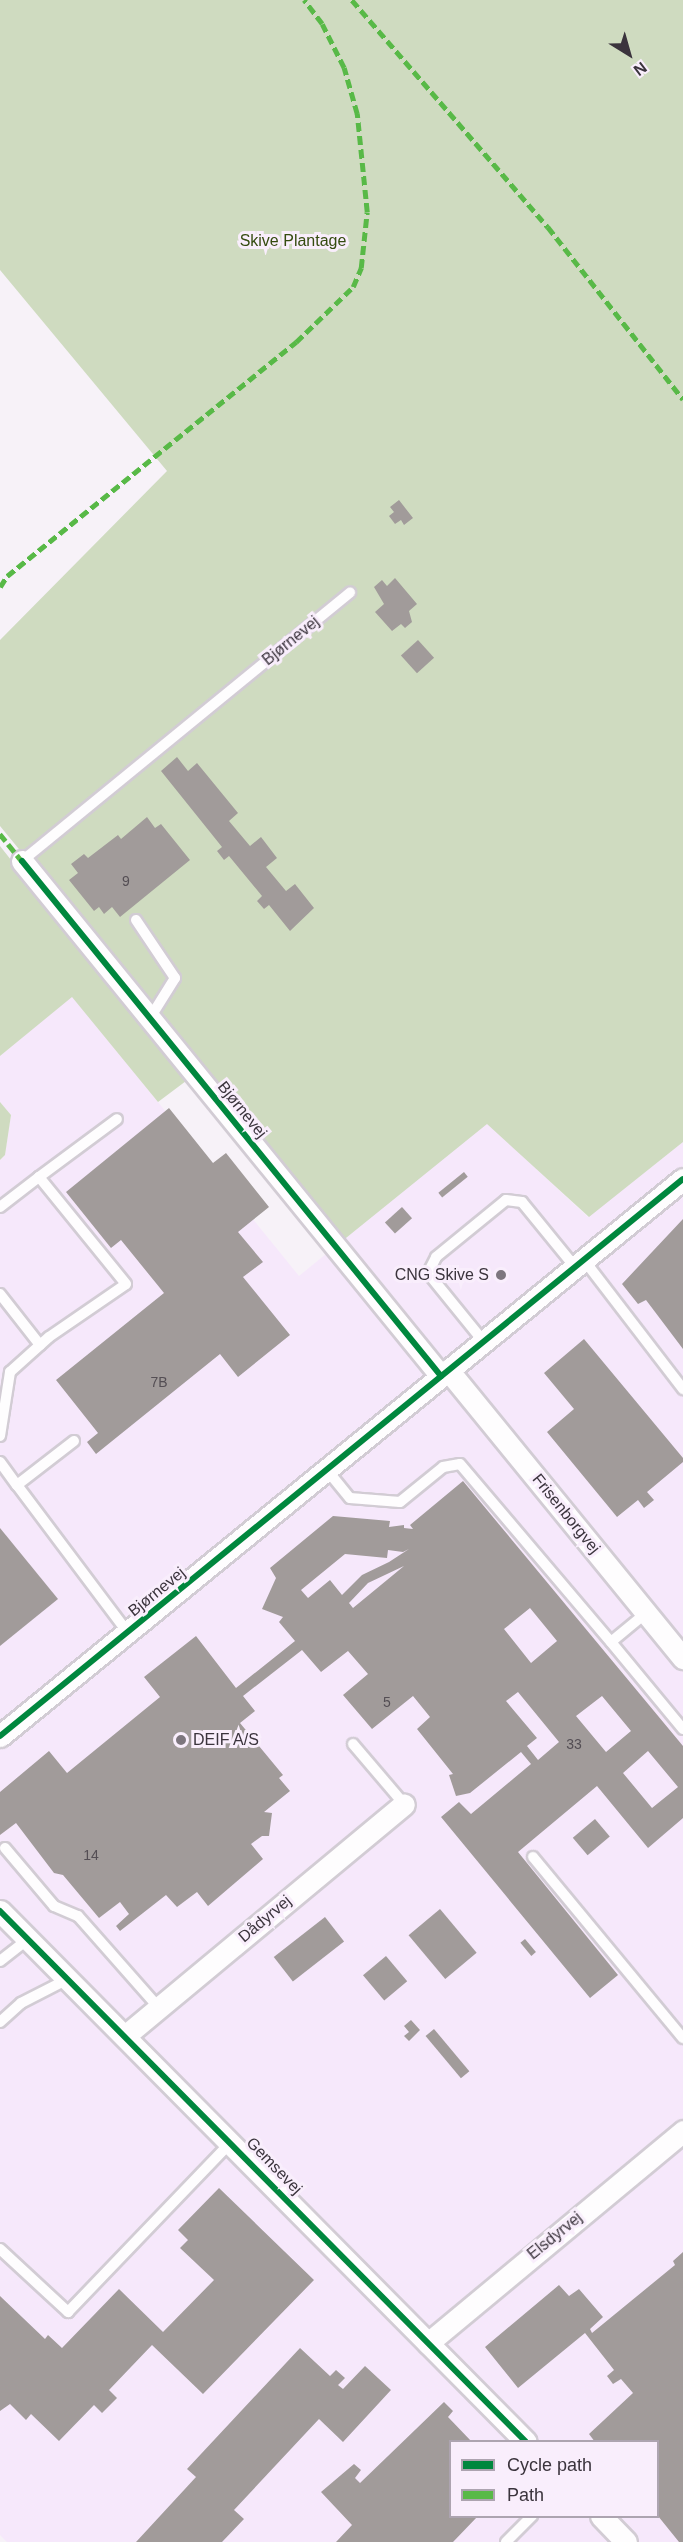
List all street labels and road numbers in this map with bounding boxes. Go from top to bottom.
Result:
street label: Bjørnevej [259,612,323,670]
street label: Bjørnevej [213,1078,271,1142]
street label: Frisenborgvej [528,1470,604,1558]
street label: Bjørnevej [125,1563,189,1621]
street label: Dådyrvej [235,1891,295,1947]
street label: Gemsevej [242,2133,306,2199]
street label: Elsdyrvej [524,2208,586,2264]

